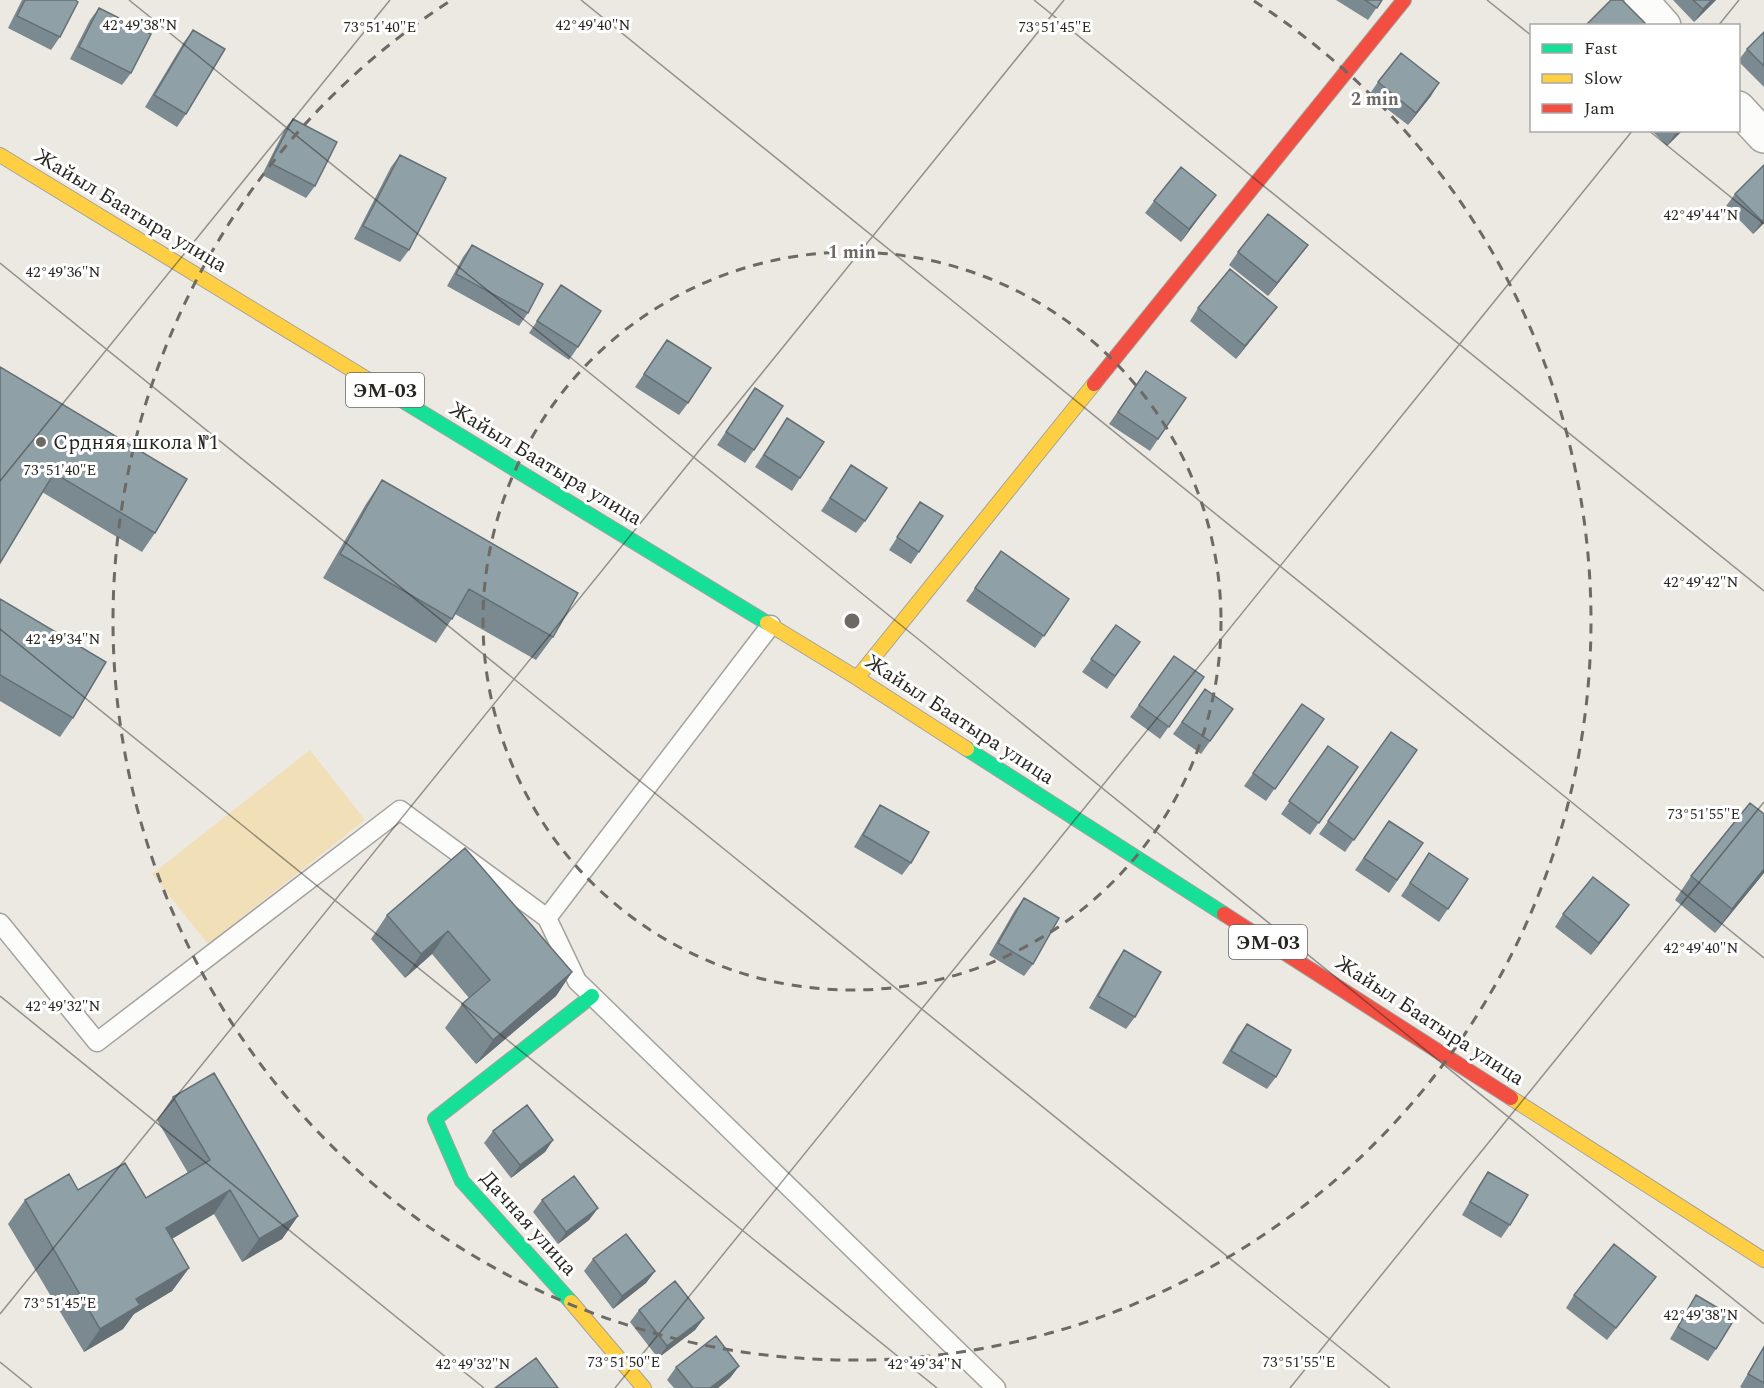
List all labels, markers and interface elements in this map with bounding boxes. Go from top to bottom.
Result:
text: 42°49'38"N [103,14,178,37]
text: 42°49'40"N [556,14,631,37]
text: 73°51'40"E [344,16,416,39]
text: 73°51'45"E [1019,16,1091,39]
legend [1530,24,1740,132]
text: Fast [1584,35,1617,62]
text: Slow [1584,65,1623,92]
text: 2 min [1351,86,1399,113]
text: Jam [1584,95,1615,122]
street label: Жайыл Баатыра улица [28,140,234,282]
text: 42°49'44"N [1664,204,1739,227]
text: 1 min [828,239,876,266]
text: 42°49'36"N [26,261,101,284]
road number: ЭМ-03 [346,373,424,407]
street label: Жайыл Баатыра улица [443,393,649,535]
place label: Срдняя школа №1 [53,427,219,459]
marker: Срдняя школа №1 [34,435,48,449]
text: 73°51'40"E [24,459,96,482]
text: 42°49'42"N [1664,571,1739,594]
centre of rings [842,611,862,631]
text: 42°49'34"N [26,628,101,651]
street label: Жайыл Баатыра улица [858,646,1061,794]
text: 73°51'55"E [1668,803,1740,826]
road number: ЭМ-03 [1229,925,1307,959]
text: 42°49'40"N [1664,937,1739,960]
street label: Жайыл Баатыра улица [1328,947,1531,1095]
text: 42°49'32"N [26,995,101,1018]
street label: Дачная улица [472,1164,585,1284]
text: 73°51'45"E [24,1292,96,1315]
text: 42°49'38"N [1664,1304,1739,1327]
text: 73°51'50"E [588,1351,660,1374]
text: 73°51'55"E [1263,1351,1335,1374]
text: 42°49'32"N [436,1353,511,1376]
text: 42°49'34"N [888,1353,963,1376]

